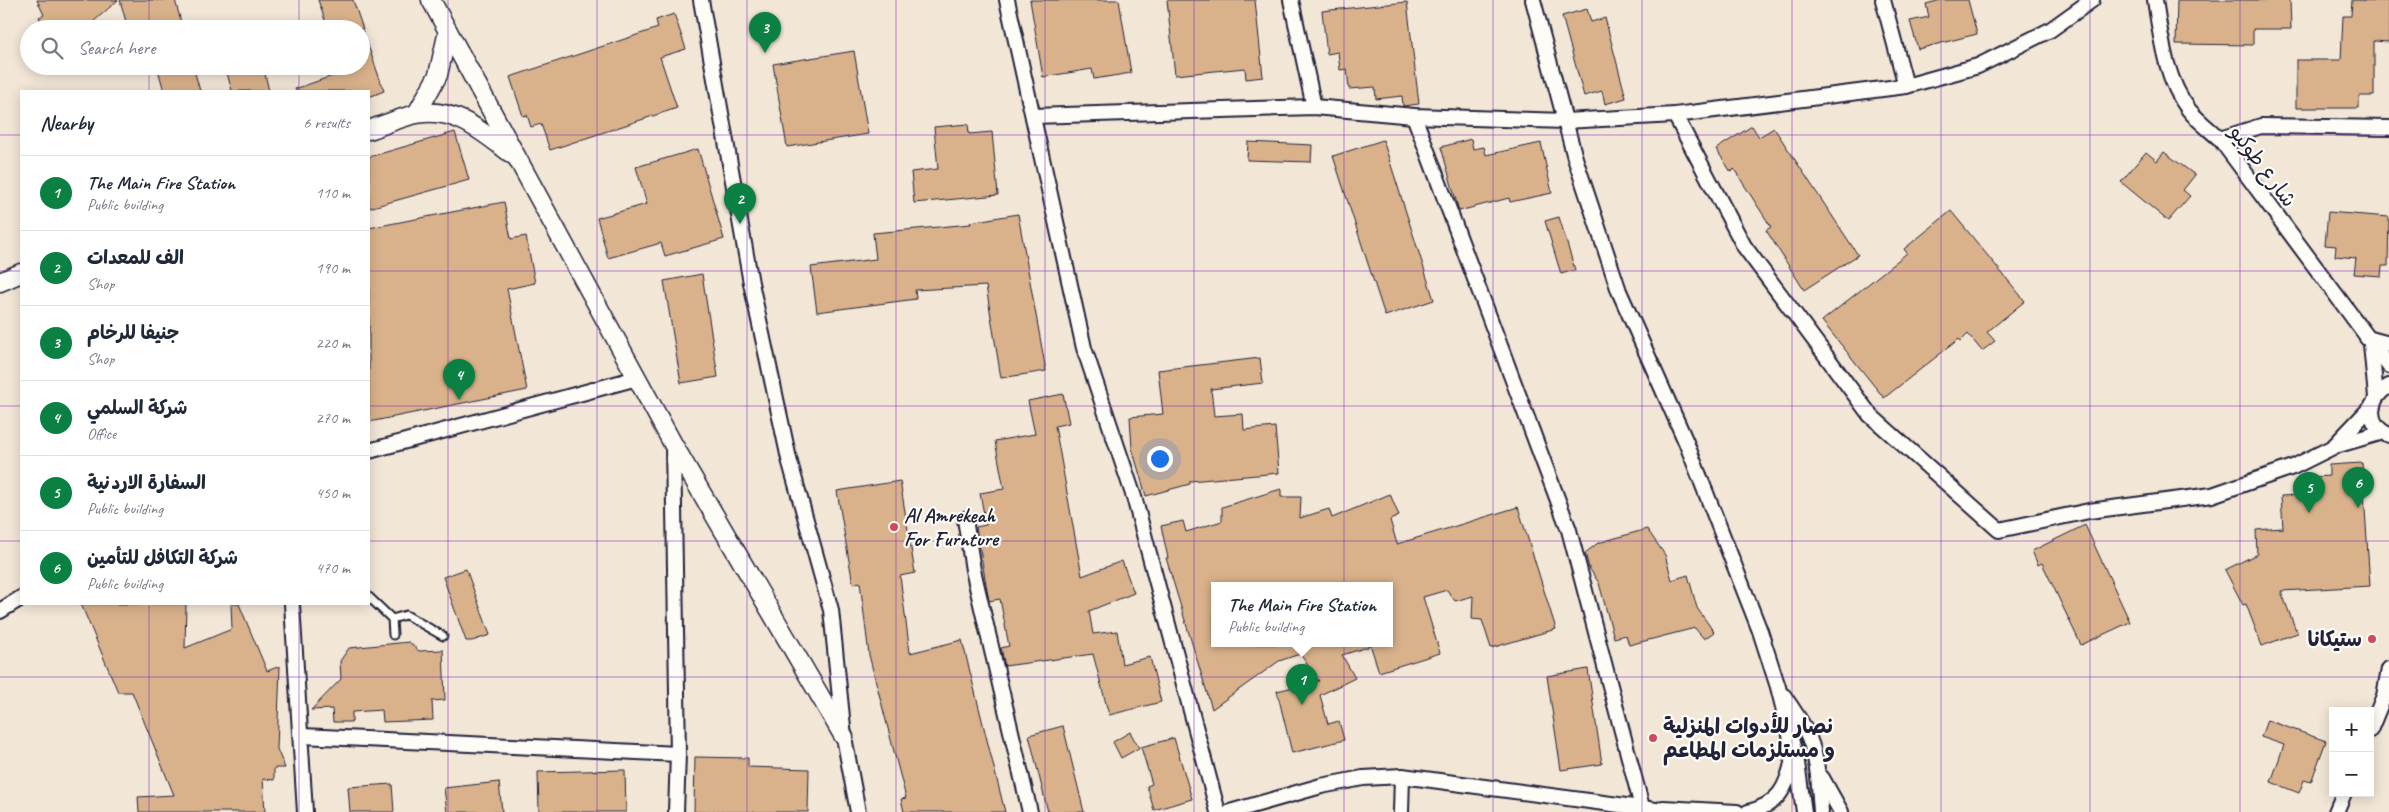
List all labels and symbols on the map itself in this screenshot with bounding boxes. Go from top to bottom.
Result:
pin: 3 [749,12,781,53]
street label: شارع طوكيو [2222,119,2302,213]
pin: 2 [724,183,756,224]
pin: 4 [443,359,475,400]
your location [1147,446,1173,472]
pin: 6 [2342,467,2374,508]
pin: 5 [2293,472,2325,513]
place label: Al Amrekeah For Furnture [904,502,1000,552]
marker: Al Amrekeah For Furnture [888,521,900,533]
place label: ستيكانا [2308,626,2362,652]
marker: ستيكانا [2366,633,2378,645]
pin: 1 [1286,664,1318,705]
place label: نصار للأدوات المنزلية و مستلزمات المطاعم [1663,712,1835,766]
marker: نصار للأدوات المنزلية و مستلزمات المطاعم [1647,732,1659,744]

